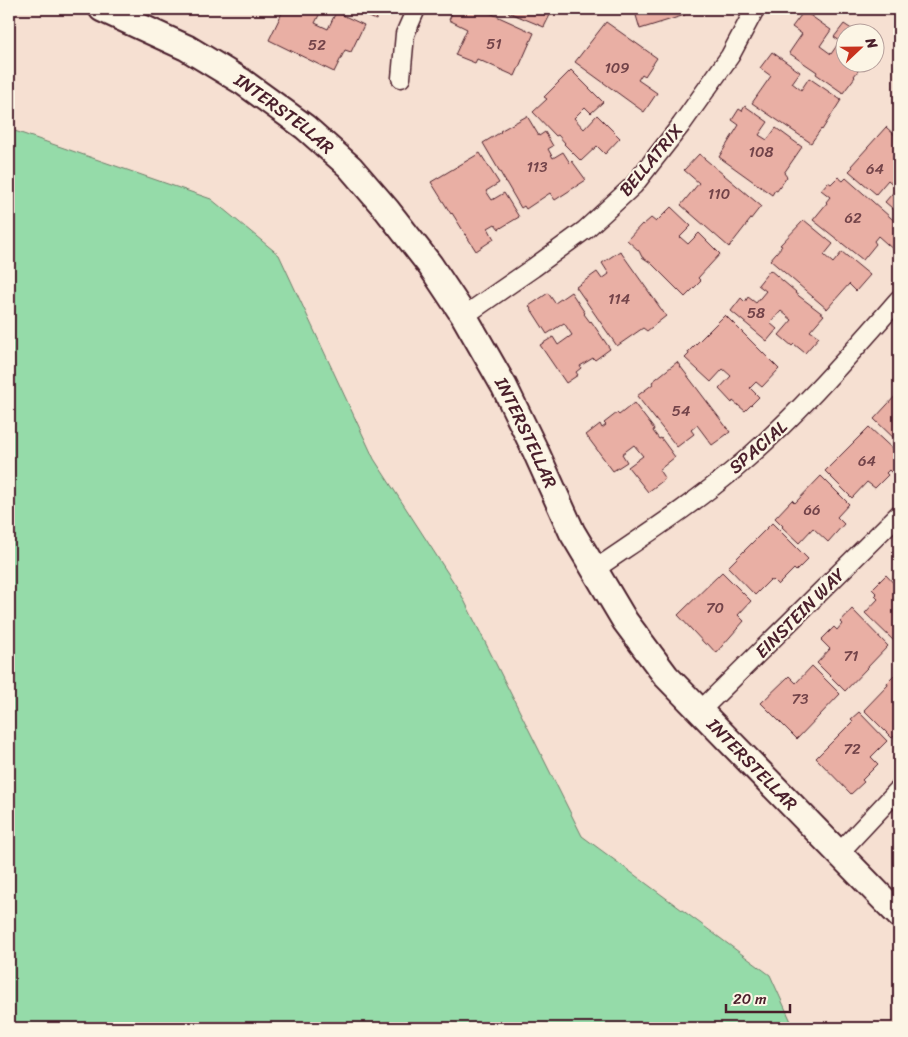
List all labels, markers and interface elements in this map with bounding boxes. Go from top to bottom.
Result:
north arrow [836,22,886,72]
house number: 51 [486,31,502,57]
house number: 52 [308,32,326,58]
text: N [858,33,885,53]
house number: 109 [604,55,630,81]
street label: INTERSTELLAR [227,64,342,163]
street label: BELLATRIX [611,116,691,204]
house number: 108 [749,139,773,165]
house number: 113 [526,154,548,180]
house number: 64 [866,156,884,182]
house number: 110 [708,181,730,207]
house number: 62 [844,205,862,231]
house number: 114 [608,286,630,312]
house number: 58 [747,300,765,326]
street label: INTERSTELLAR [485,370,566,494]
house number: 54 [672,398,690,424]
street label: SPACIAL [721,412,795,482]
house number: 64 [858,448,876,474]
house number: 66 [803,497,821,523]
street label: EINSTEIN WAY [747,559,854,666]
house number: 70 [706,595,724,621]
house number: 71 [843,643,859,669]
house number: 73 [792,686,808,712]
street label: INTERSTELLAR [698,709,806,819]
house number: 72 [843,736,861,762]
scale bar [726,982,789,1014]
text: 20 m [733,986,767,1012]

